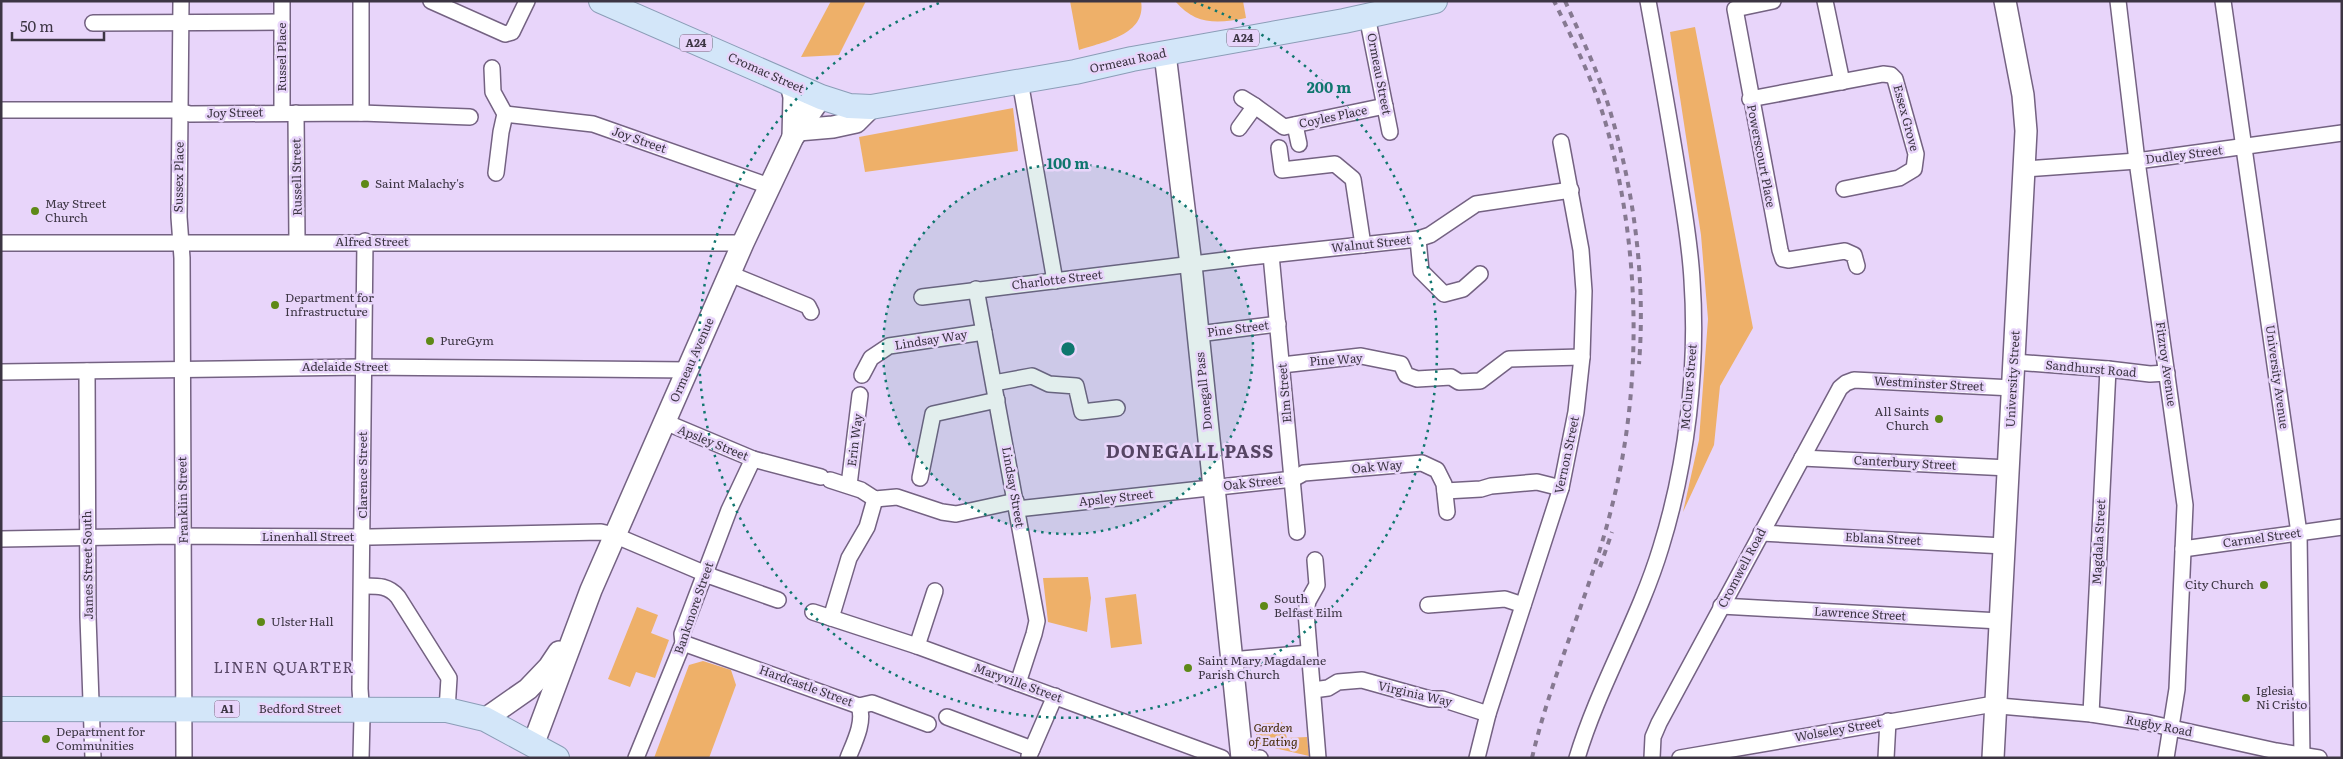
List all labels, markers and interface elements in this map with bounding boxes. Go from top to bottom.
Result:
scale bar [12,10,105,42]
text: 50 m [20,14,54,37]
street label: Russel Place [272,23,290,91]
road number: A24 [1227,29,1259,46]
street label: Ormeau Street [1363,31,1397,116]
road number: A24 [680,34,712,52]
street label: Ormeau Road [1088,43,1168,77]
street label: Cromac Street [725,47,807,97]
text: 200 m [1307,75,1351,98]
street label: Essex Grove [1889,82,1925,153]
street label: Coyles Place [1297,100,1369,132]
street label: Joy Street [206,103,264,121]
street label: Powerscourt Place [1743,103,1781,209]
street label: Joy Street [610,121,669,157]
street label: Russell Street [286,138,306,216]
street label: Dudley Street [2144,140,2224,168]
street label: Sussex Place [168,141,188,213]
text: 100 m [1047,151,1089,174]
place label: Saint Malachy's [375,174,465,192]
marker: Saint Malachy's [359,178,371,190]
place label: May Street Church [45,194,106,226]
marker: May Street Church [29,205,41,217]
street label: Walnut Street [1330,230,1412,256]
street label: Alfred Street [335,232,409,250]
street label: Charlotte Street [1010,264,1103,294]
place label: Department for Infrastructure [285,288,374,320]
marker: Department for Infrastructure [269,299,281,311]
street label: Ormeau Avenue [664,314,718,405]
street label: Pine Street [1206,315,1270,341]
street label: Fitzroy Avenue [2152,320,2182,407]
street label: Lindsay Way [893,324,968,354]
street label: University Avenue [2262,324,2294,430]
street label: University Street [2000,330,2024,428]
place label: PureGym [440,331,494,349]
marker: PureGym [424,335,436,347]
centre of rings [1059,340,1077,358]
street label: McClure Street [1675,343,1701,431]
street label: Pine Way [1309,348,1363,370]
street label: Donegall Pass [1190,351,1216,431]
street label: Sandhurst Road [2045,355,2138,381]
street label: Adelaide Street [302,357,389,375]
street label: Elm Street [1272,362,1296,424]
street label: Westminster Street [1874,371,1985,395]
place label: All Saints Church [1875,402,1930,434]
street label: Erin Way [842,412,866,467]
marker: All Saints Church [1933,413,1945,425]
street label: Vernon Street [1549,414,1583,495]
street label: Apsley Street [675,420,752,464]
street label: Clarence Street [353,431,371,519]
district label: DONEGALL PASS [1106,437,1274,464]
street label: Lindsay Street [998,445,1030,529]
street label: Canterbury Street [1853,450,1957,474]
street label: Oak Way [1351,455,1403,477]
street label: Franklin Street [172,456,192,544]
street label: Oak Street [1222,470,1284,494]
street label: Apsley Street [1078,484,1154,510]
street label: Magdala Street [2087,499,2109,585]
street label: James Street South [77,510,97,620]
street label: Carmel Street [2222,523,2302,551]
street label: Cromwell Road [1713,524,1770,611]
street label: Linenhall Street [262,527,355,545]
street label: Eblana Street [1845,527,1922,549]
street label: Bankmore Street [669,559,717,656]
place label: City Church [2185,575,2254,593]
marker: City Church [2258,579,2270,591]
place label: South Belfast Eilm [1274,589,1343,621]
marker: South Belfast Eilm [1258,600,1270,612]
street label: Lawrence Street [1813,602,1907,624]
place label: Ulster Hall [271,612,334,630]
marker: Ulster Hall [255,616,267,628]
place label: Saint Mary Magdalene Parish Church [1198,651,1326,683]
district label: LINEN QUARTER [214,655,354,678]
street label: Maryville Street [972,658,1065,706]
street label: Hardcastle Street [757,660,856,710]
marker: Saint Mary Magdalene Parish Church [1182,662,1194,674]
street label: Virginia Way [1376,676,1454,710]
place label: Iglesia Ni Cristo [2256,681,2307,713]
marker: Iglesia Ni Cristo [2240,692,2252,704]
street label: Bedford Street [259,699,341,717]
road number: A1 [214,701,240,718]
street label: Rugby Road [2124,710,2195,740]
street label: Wolseley Street [1793,712,1883,746]
park label: Garden of Eating [1248,718,1298,750]
place label: Department for Communities [56,722,145,754]
marker: Department for Communities [40,733,52,745]

